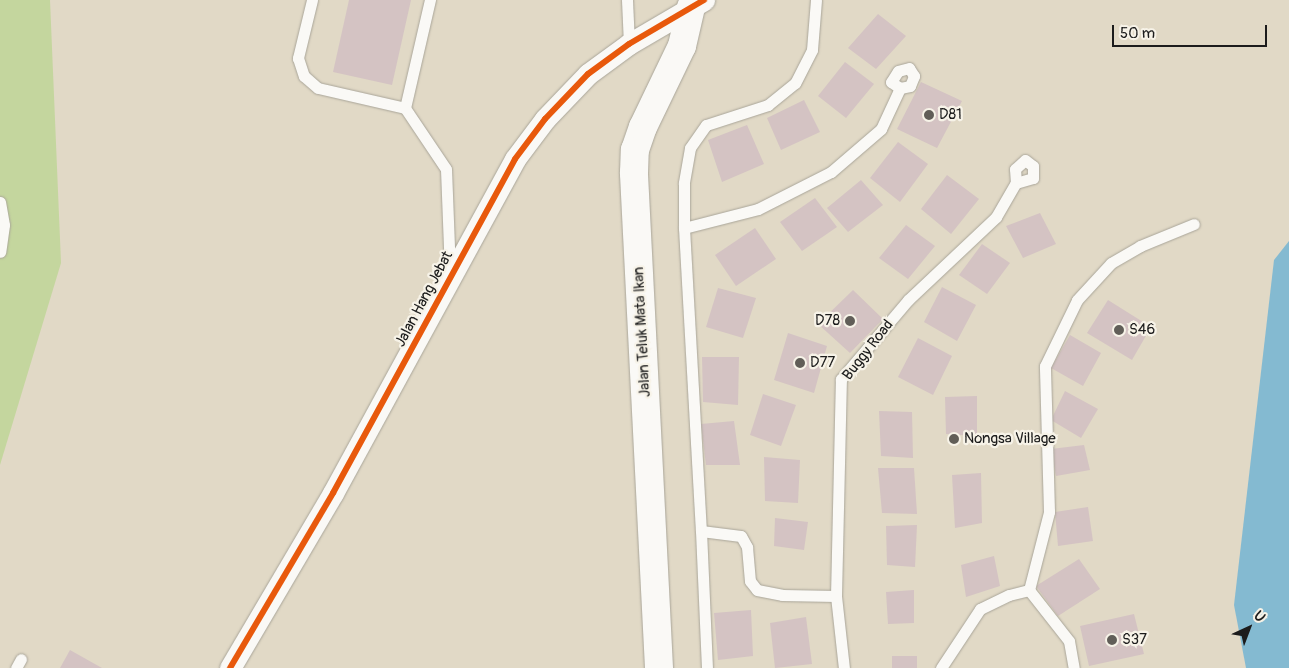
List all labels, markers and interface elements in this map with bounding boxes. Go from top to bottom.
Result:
scale bar [1114,15,1269,47]
text: 50 m [1120,24,1155,43]
place label: D81 [939,106,962,124]
marker: D81 [923,109,935,121]
street label: Jalan Hang Jebat [391,248,457,350]
street label: Jalan Teluk Mata Ikan [630,266,654,398]
place label: D78 [815,312,840,330]
marker: D78 [844,315,856,327]
street label: Buggy Road [839,316,897,384]
place label: S46 [1129,321,1155,339]
marker: S46 [1113,324,1125,336]
place label: D77 [810,354,835,372]
marker: D77 [794,357,806,369]
place label: Nongsa Village [964,430,1056,448]
marker: Nongsa Village [948,433,960,445]
north arrow [1224,603,1274,653]
text: U [1250,607,1269,626]
place label: S37 [1122,631,1147,649]
marker: S37 [1106,634,1118,646]

